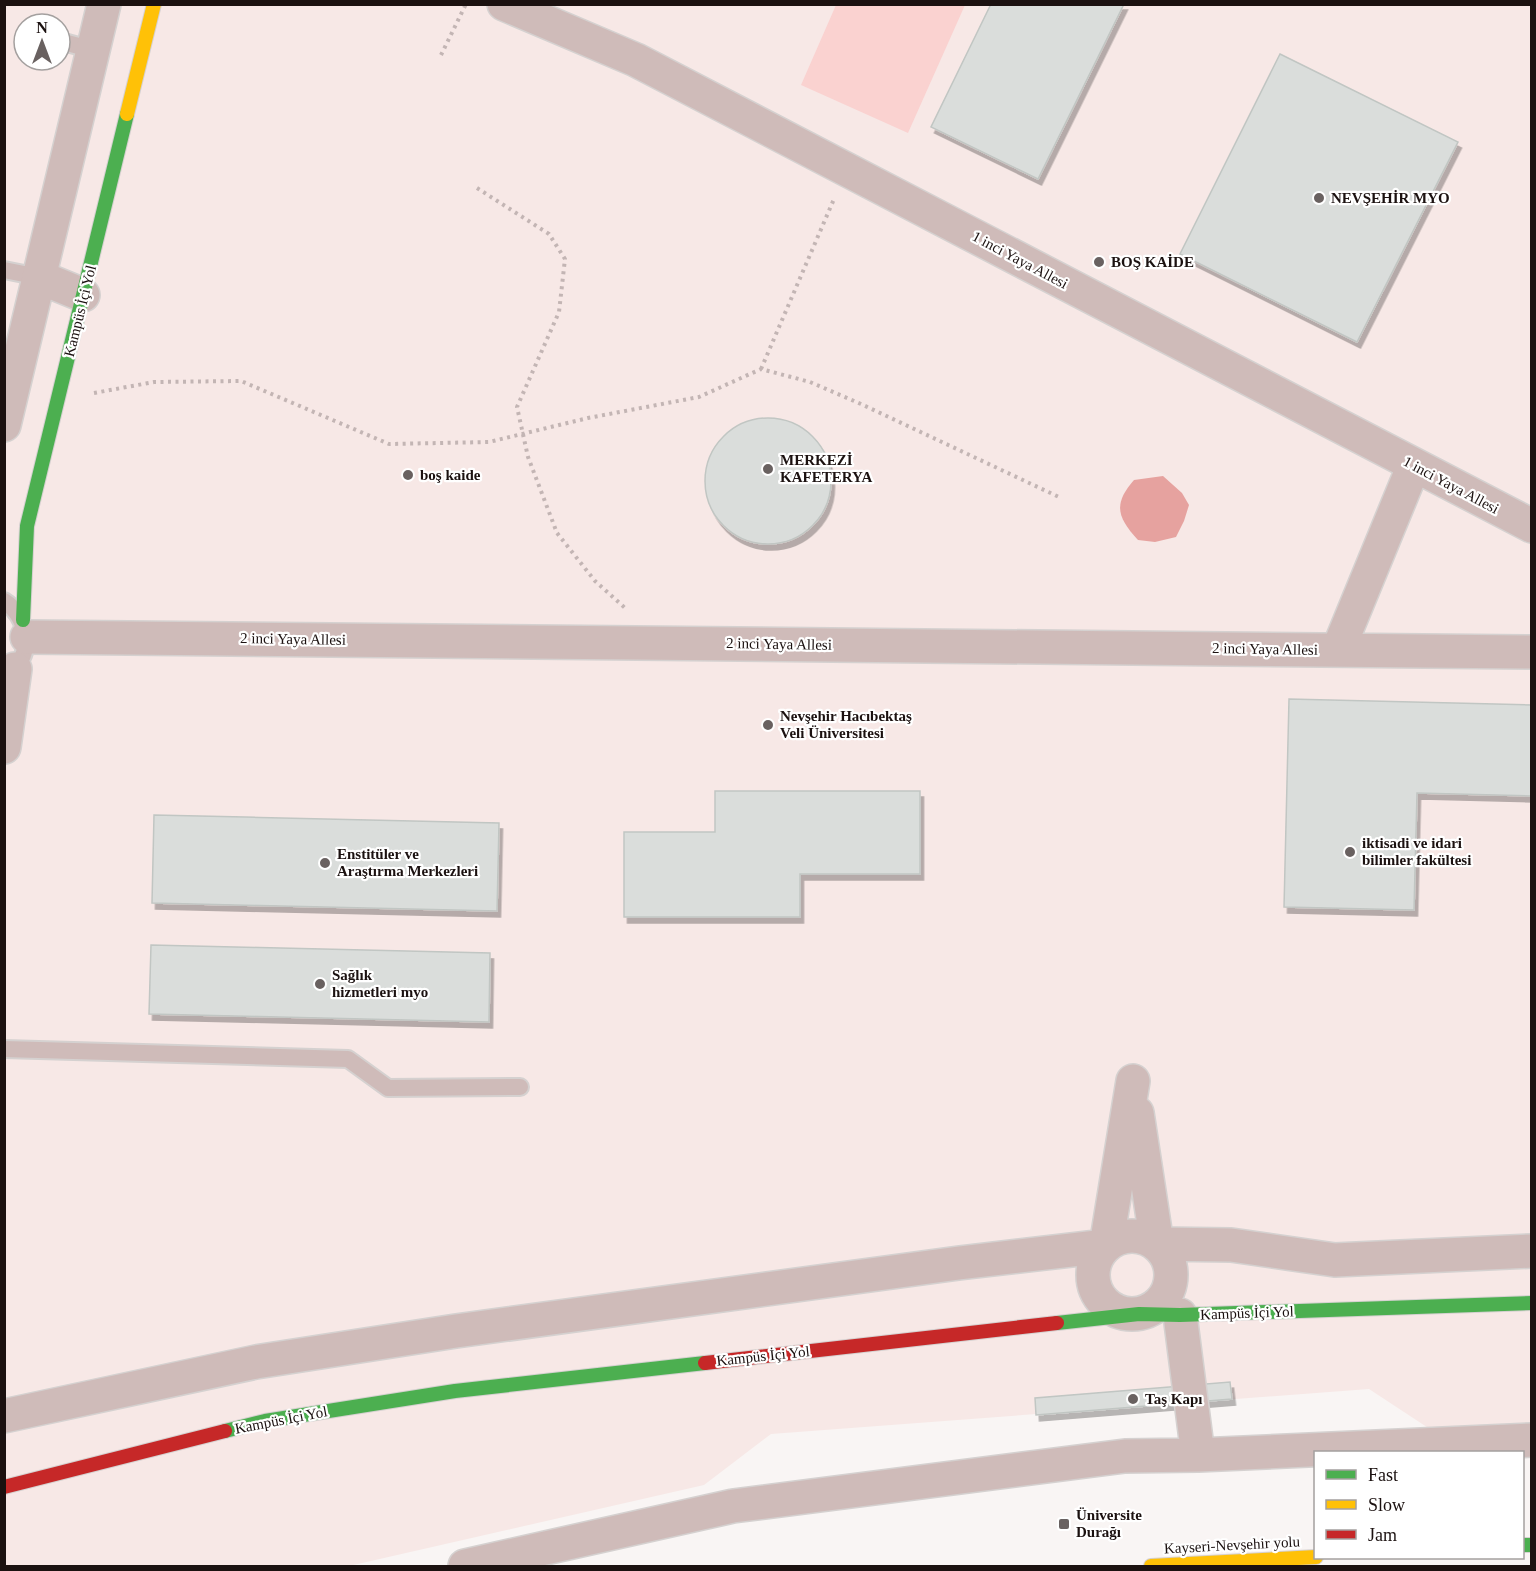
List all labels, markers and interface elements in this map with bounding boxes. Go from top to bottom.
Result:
north arrow [12,12,72,72]
text: N [36,19,48,36]
place label: NEVŞEHİR MYO [1331,190,1450,206]
marker: NEVŞEHİR MYO [1312,191,1326,205]
street label: 1 inci Yaya Allesi [970,228,1070,292]
place label: BOŞ KAİDE [1111,254,1194,270]
marker: BOŞ KAİDE [1092,255,1106,269]
street label: Kampüs İçi Yol [61,264,99,358]
place label: MERKEZİ KAFETERYA [780,452,872,485]
street label: 1 inci Yaya Allesi [1401,453,1501,517]
marker: MERKEZİ KAFETERYA [761,462,775,476]
place label: boş kaide [420,467,481,483]
marker: boş kaide [401,468,415,482]
street label: 2 inci Yaya Allesi [240,630,346,648]
street label: 2 inci Yaya Allesi [726,635,832,653]
street label: 2 inci Yaya Allesi [1212,640,1318,658]
place label: Nevşehir Hacıbektaş Veli Üniversitesi [780,708,912,741]
marker: Nevşehir Hacıbektaş Veli Üniversitesi [761,718,775,732]
place label: iktisadi ve idari bilimler fakültesi [1362,835,1471,868]
marker: iktisadi ve idari bilimler fakültesi [1343,845,1357,859]
place label: Enstitüler ve Araştırma Merkezleri [337,846,478,879]
marker: Enstitüler ve Araştırma Merkezleri [318,856,332,870]
place label: Sağlık hizmetleri myo [332,967,428,1000]
marker: Sağlık hizmetleri myo [313,977,327,991]
street label: Kampüs İçi Yol [1200,1303,1294,1323]
street label: Kampüs İçi Yol [716,1343,810,1369]
place label: Taş Kapı [1145,1391,1202,1407]
marker: Taş Kapı [1126,1392,1140,1406]
street label: Kampüs İçi Yol [233,1403,329,1437]
legend [1314,1451,1524,1559]
text: Fast [1368,1465,1398,1485]
text: Slow [1368,1495,1405,1515]
place label: Üniversite Durağı [1076,1507,1142,1540]
marker: Üniversite Durağı [1057,1517,1071,1531]
text: Jam [1368,1525,1397,1545]
street label: Kayseri-Nevşehir yolu [1164,1533,1301,1557]

